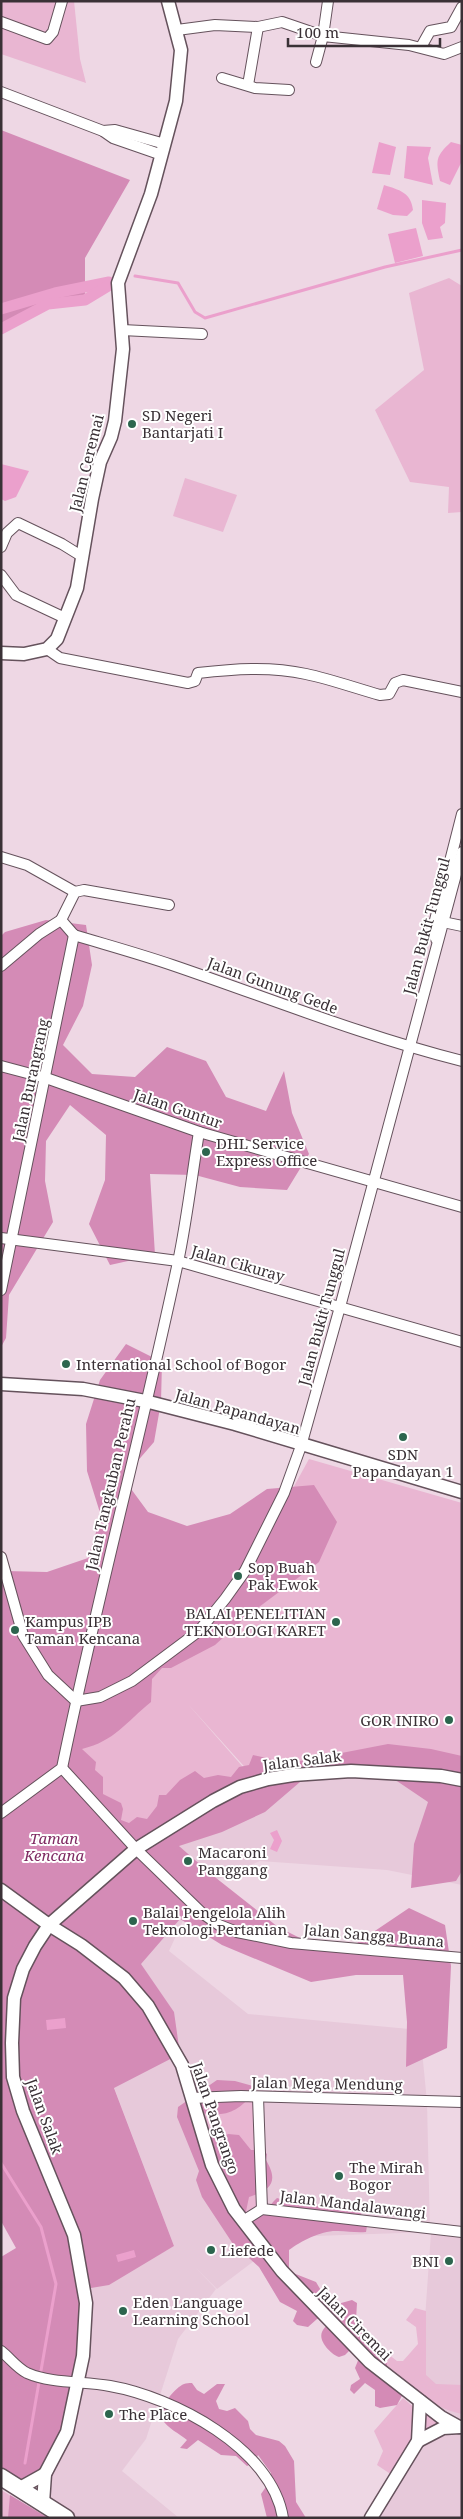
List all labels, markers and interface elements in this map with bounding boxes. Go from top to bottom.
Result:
scale bar [288,15,440,47]
text: 100 m [296,22,339,42]
place label: SD Negeri Bantarjati I [142,405,223,442]
street label: Jalan Ceremai [64,412,108,515]
marker: SD Negeri Bantarjati I [126,418,138,430]
street label: Jalan Bukit Tunggul [398,855,454,998]
street label: Jalan Gunung Gede [204,952,341,1018]
street label: Jalan Burangrang [7,1016,53,1145]
street label: Jalan Guntur [130,1083,225,1132]
place label: DHL Service Express Office [216,1133,317,1170]
marker: DHL Service Express Office [200,1146,212,1158]
street label: Jalan Cikuray [188,1240,287,1286]
street label: Jalan Bukit Tunggul [293,1246,349,1389]
place label: International School of Bogor [76,1354,286,1374]
marker: International School of Bogor [60,1358,72,1370]
street label: Jalan Papandayan [172,1383,303,1439]
street label: Jalan Tangkuban Perahu [80,1395,140,1573]
marker: SDN Papandayan 1 [397,1431,409,1443]
place label: SDN Papandayan 1 [352,1444,454,1481]
place label: Sop Buah Pak Ewok [248,1557,318,1594]
marker: Sop Buah Pak Ewok [232,1570,244,1582]
place label: BALAI PENELITIAN TEKNOLOGI KARET [184,1603,327,1640]
place label: Kampus IPB Taman Kencana [25,1611,140,1648]
marker: BALAI PENELITIAN TEKNOLOGI KARET [330,1616,342,1628]
marker: Kampus IPB Taman Kencana [9,1624,21,1636]
place label: GOR INIRO [360,1710,439,1730]
marker: GOR INIRO [443,1714,455,1726]
street label: Jalan Salak [261,1745,343,1775]
park label: Taman Kencana [23,1828,84,1865]
place label: Macaroni Panggang [198,1842,268,1879]
marker: Macaroni Panggang [182,1855,194,1867]
place label: Balai Pengelola Alih Teknologi Pertanian [143,1902,287,1939]
marker: Balai Pengelola Alih Teknologi Pertanian [127,1915,139,1927]
street label: Jalan Sangga Buana [302,1919,445,1951]
street label: Jalan Pangrango [187,2058,245,2177]
street label: Jalan Mega Mendung [250,2072,403,2094]
street label: Jalan Salak [22,2075,68,2157]
place label: The Mirah Bogor [349,2157,424,2194]
marker: The Mirah Bogor [333,2170,345,2182]
street label: Jalan Mandalawangi [278,2185,428,2223]
place label: Liefede [221,2240,274,2260]
marker: Liefede [205,2244,217,2256]
place label: BNI [412,2251,439,2271]
marker: BNI [443,2255,455,2267]
street label: Jalan Ciremai [313,2281,397,2365]
place label: Eden Language Learning School [133,2292,249,2329]
marker: Eden Language Learning School [117,2305,129,2317]
place label: The Place [119,2404,187,2424]
marker: The Place [103,2408,115,2420]

